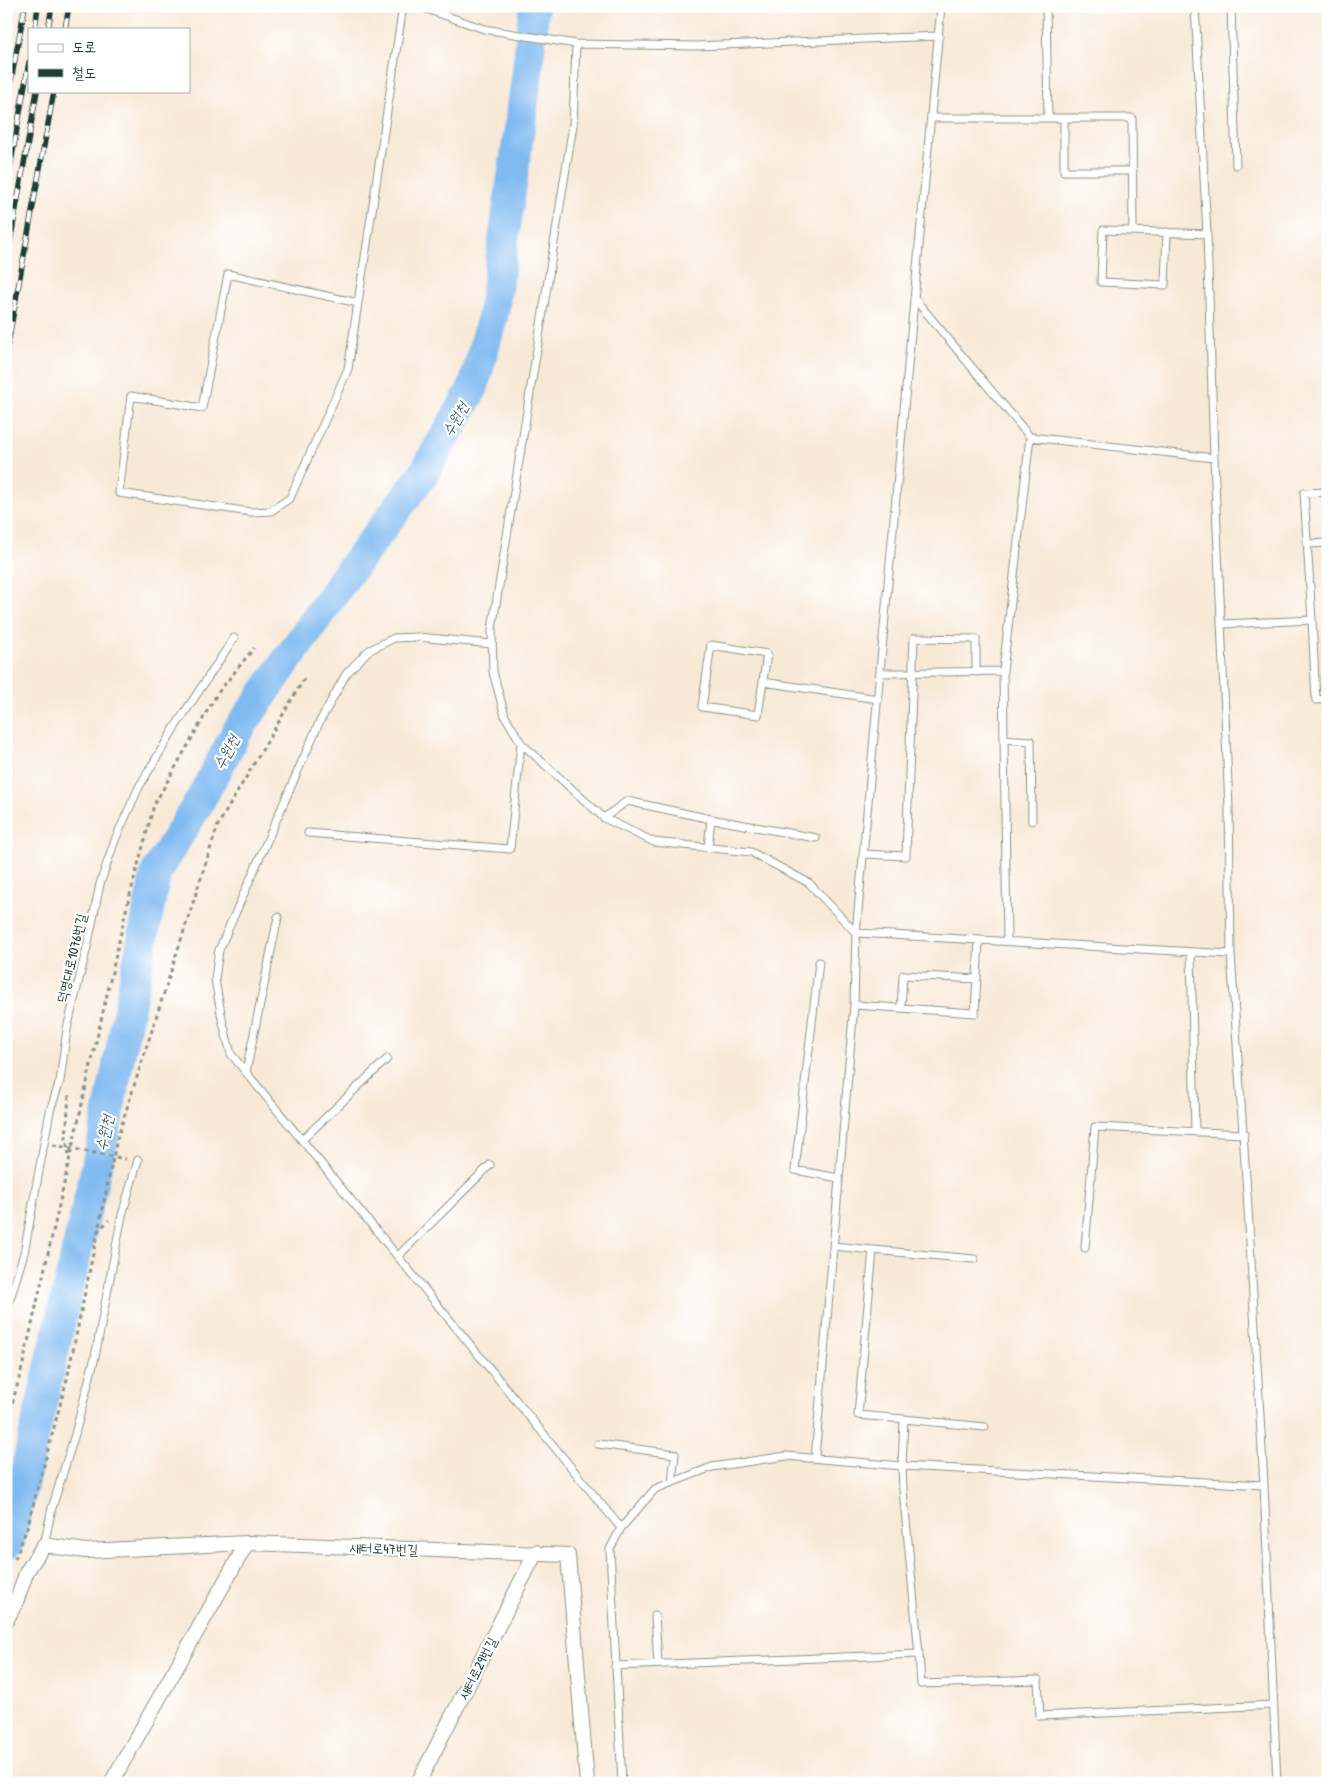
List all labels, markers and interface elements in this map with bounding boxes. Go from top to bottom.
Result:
legend [28,28,190,92]
text: 도로 [72,36,96,57]
text: 철도 [72,62,96,83]
water label: 수원천 [437,396,474,440]
water label: 수원천 [208,729,245,773]
street label: 덕영대로1076번길 [51,911,91,1005]
water label: 수원천 [90,1111,118,1153]
street label: 새터로47번길 [349,1537,419,1559]
street label: 새터로29번길 [453,1633,501,1703]

